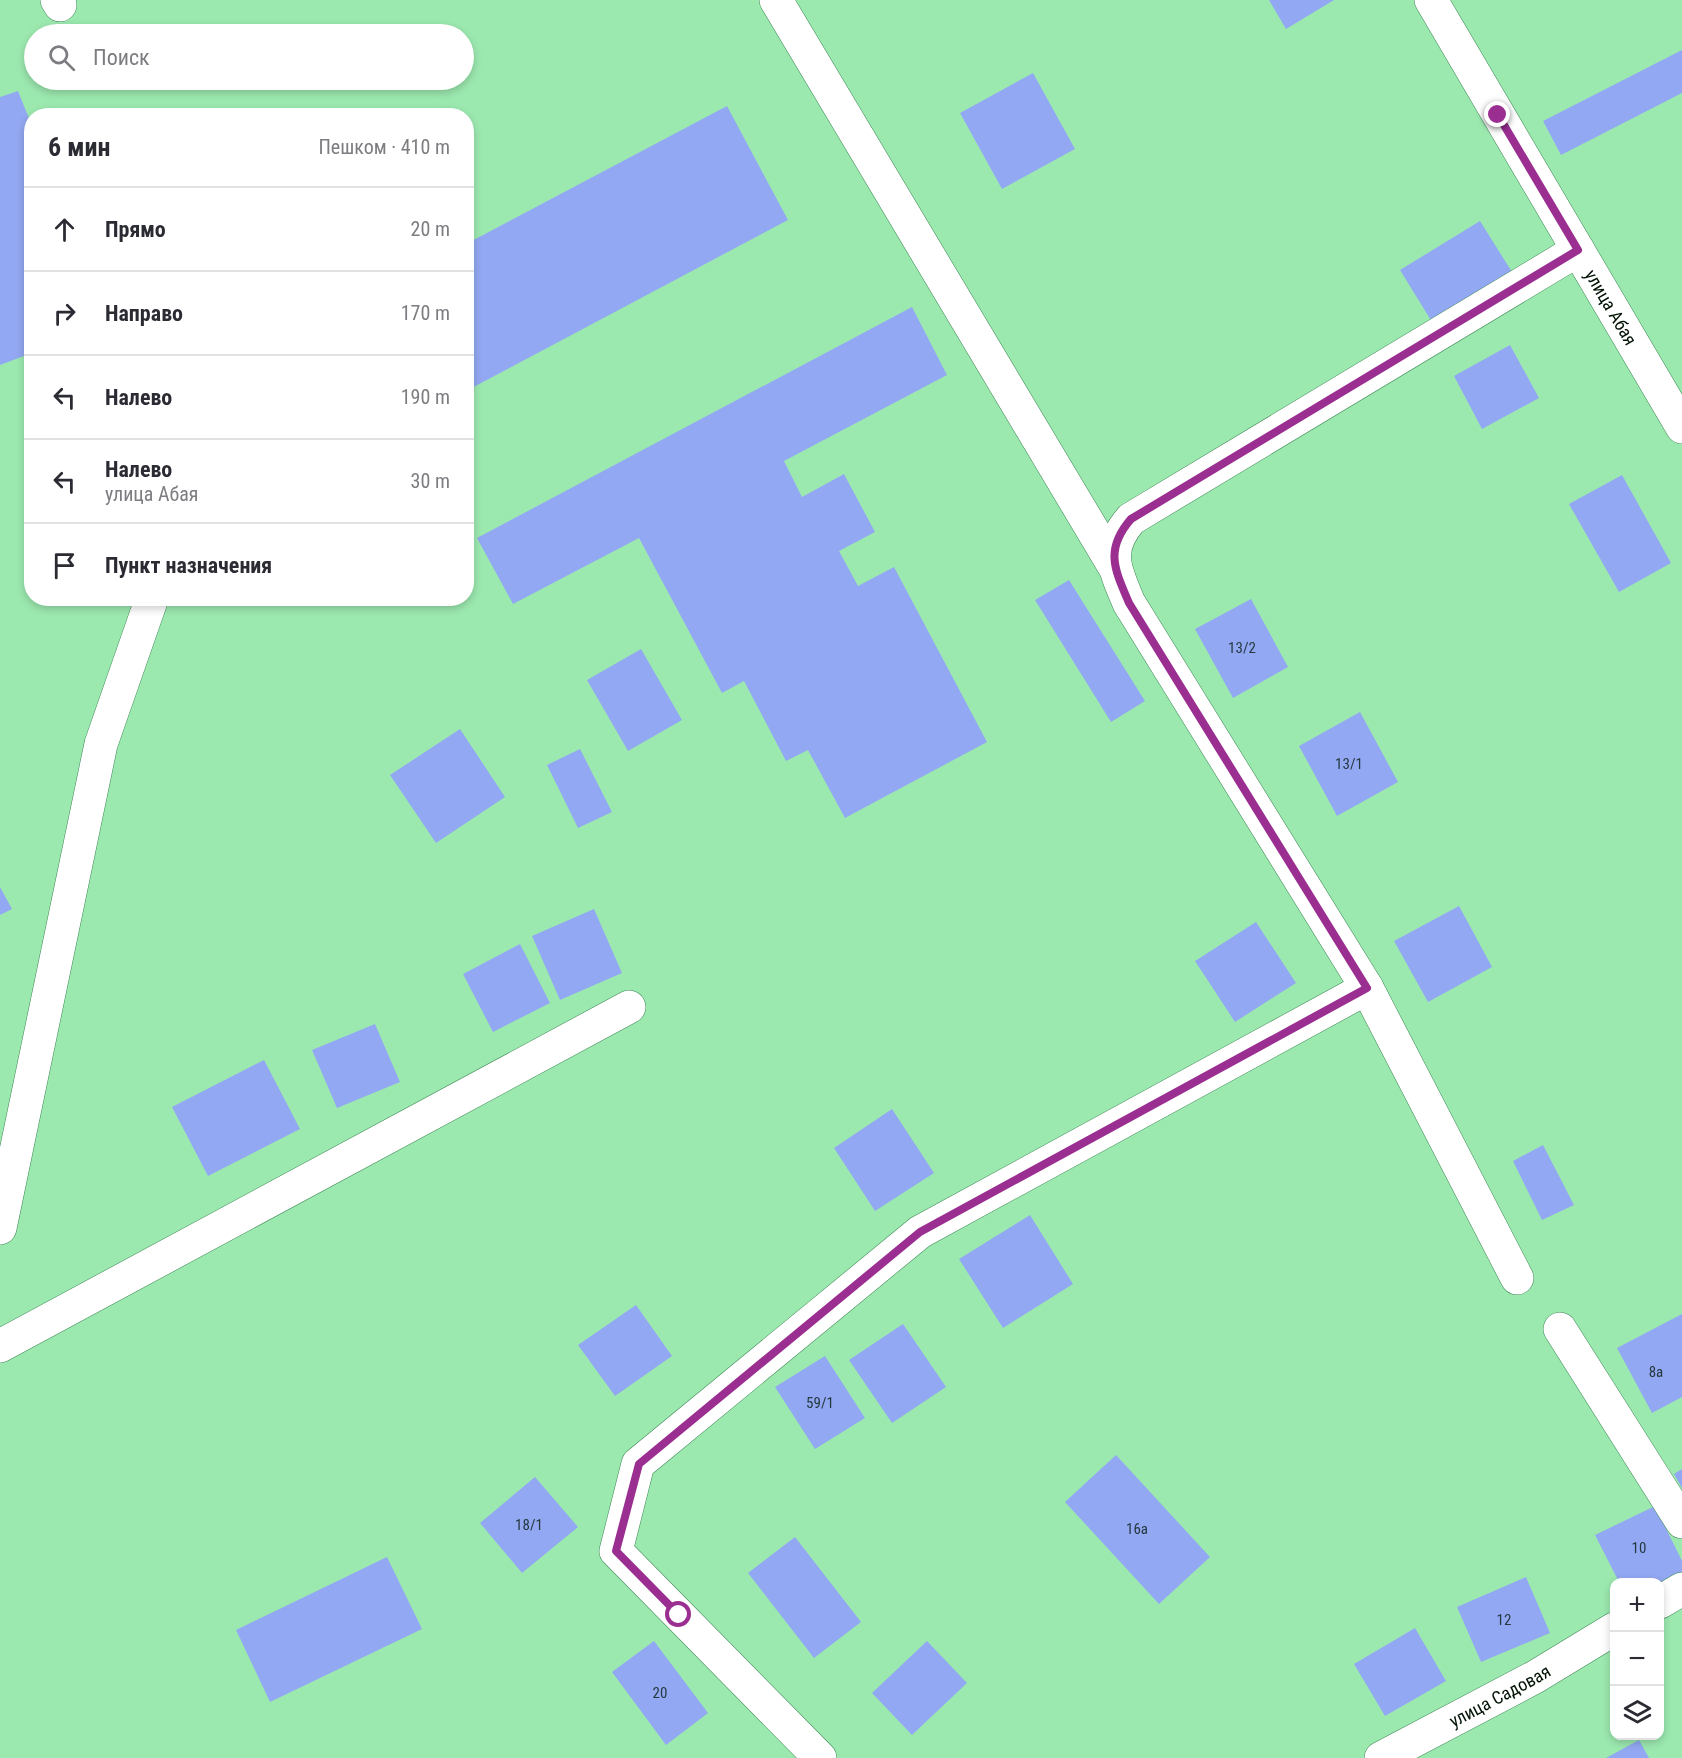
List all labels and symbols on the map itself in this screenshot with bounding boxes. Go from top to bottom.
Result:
route end [1484,101,1510,127]
street label: улица Абая [1581,265,1642,349]
house number: 13/2 [1228,639,1256,657]
house number: 13/1 [1335,755,1363,773]
house number: 8а [1649,1363,1663,1381]
house number: 59/1 [806,1394,834,1412]
house number: 18/1 [515,1516,543,1534]
house number: 16а [1126,1520,1148,1538]
house number: 10 [1632,1539,1646,1557]
route start [665,1601,691,1627]
house number: 12 [1497,1611,1511,1629]
street label: улица Садовая [1445,1660,1554,1731]
house number: 20 [653,1684,667,1702]

